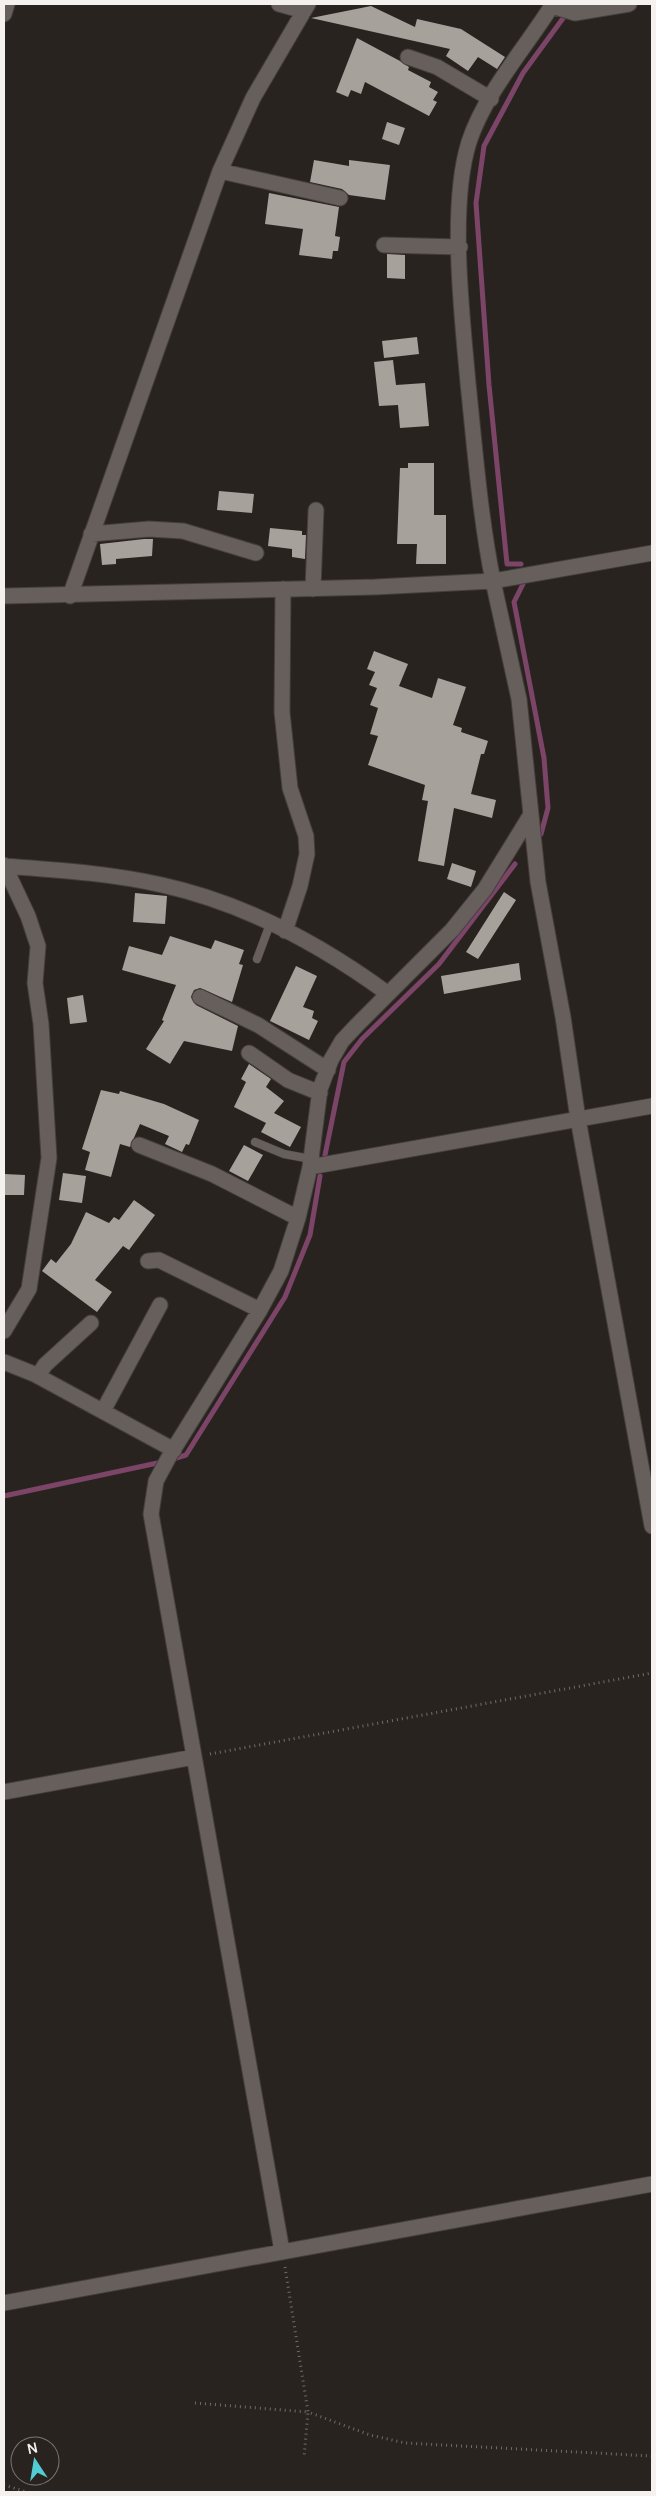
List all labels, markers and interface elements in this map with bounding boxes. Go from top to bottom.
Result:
north arrow [10,2436,60,2486]
text: N [25,2437,39,2458]

